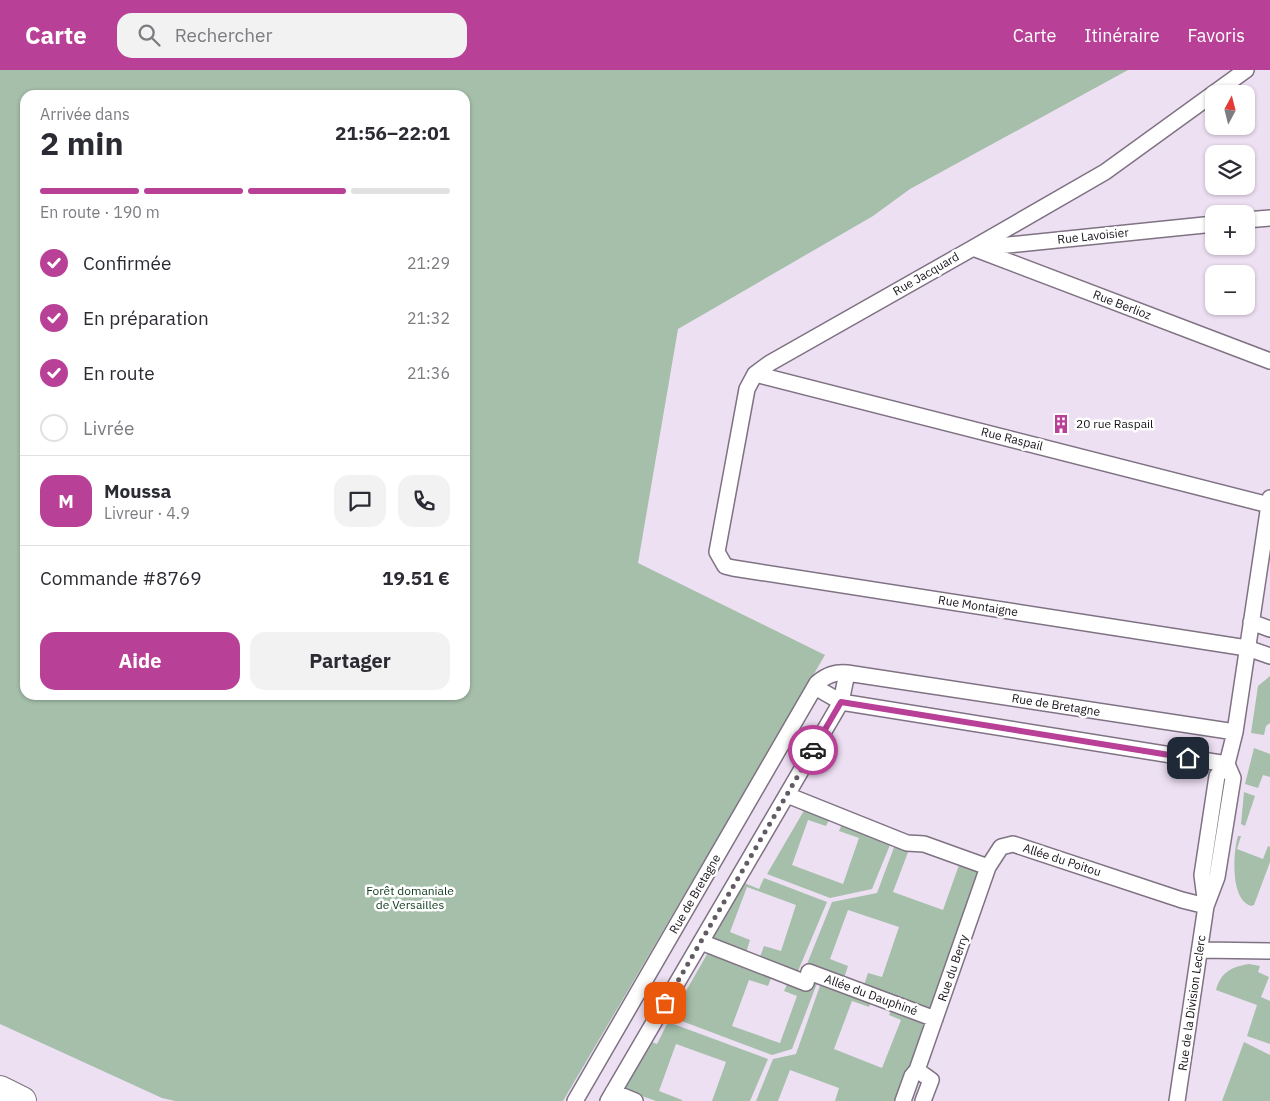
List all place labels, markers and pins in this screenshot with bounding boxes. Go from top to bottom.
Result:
building icon: 20 rue Raspail [1050,413,1072,435]
place label: 20 rue Raspail [1076,416,1153,431]
pin [1167,737,1209,779]
pin [644,982,686,1024]

